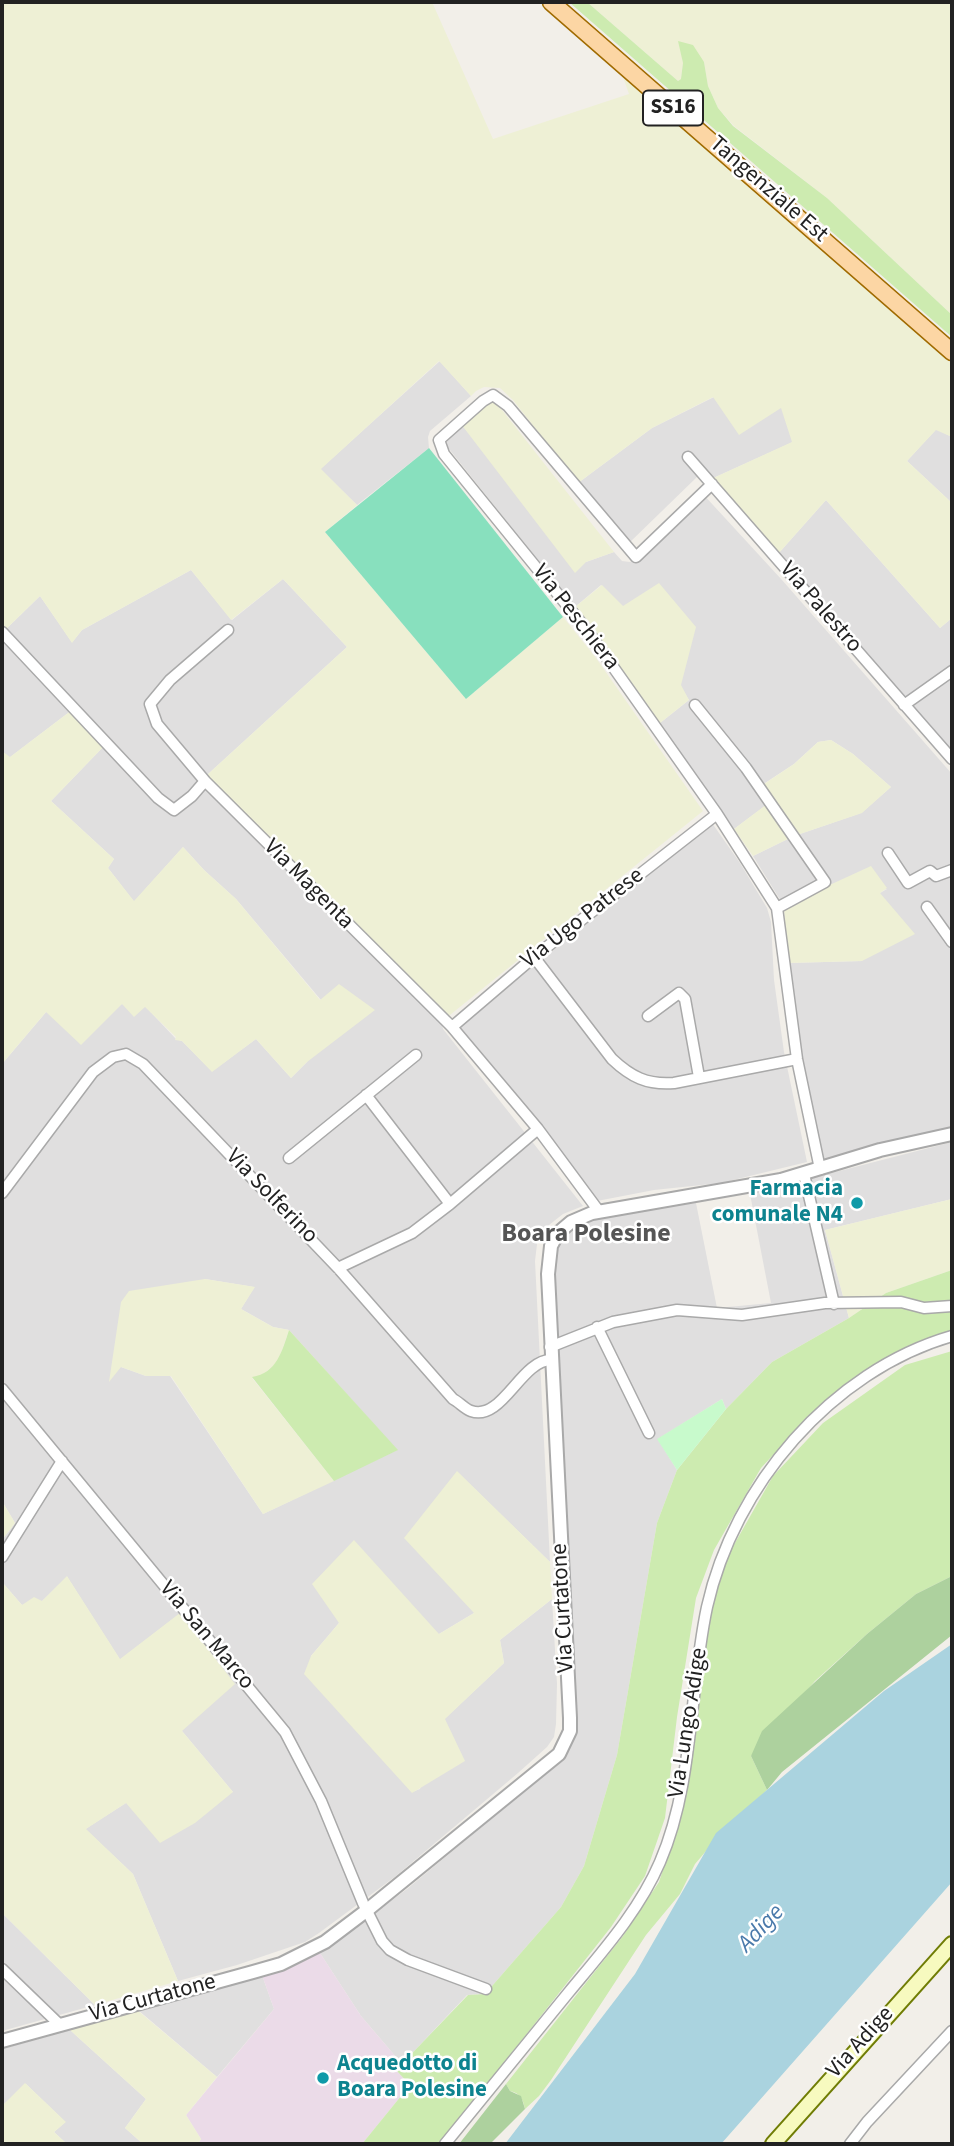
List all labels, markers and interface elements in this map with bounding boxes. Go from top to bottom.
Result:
road number: SS16 [643,90,703,126]
street label: Tangenziale Est [703,131,833,249]
street label: Via Palestro [773,557,867,659]
street label: Via Peschiera [525,560,625,676]
street label: Via Magenta [257,834,359,936]
street label: Via Ugo Patrese [516,863,650,975]
street label: Via Solferino [219,1144,323,1250]
place label: Farmacia comunale N4 [712,1176,843,1230]
marker: Farmacia comunale N4 [849,1195,865,1211]
district label: Boara Polesine [501,1219,671,1251]
street label: Via Curtatone [547,1543,581,1673]
street label: Via San Marco [153,1576,259,1696]
street label: Via Lungo Adige [664,1646,714,1800]
water label: Adige [733,1899,791,1959]
street label: Via Curtatone [87,1969,219,2029]
street label: Via Adige [822,2001,900,2085]
place label: Acquedotto di Boara Polesine [337,2051,487,2105]
marker: Acquedotto di Boara Polesine [315,2070,331,2086]

